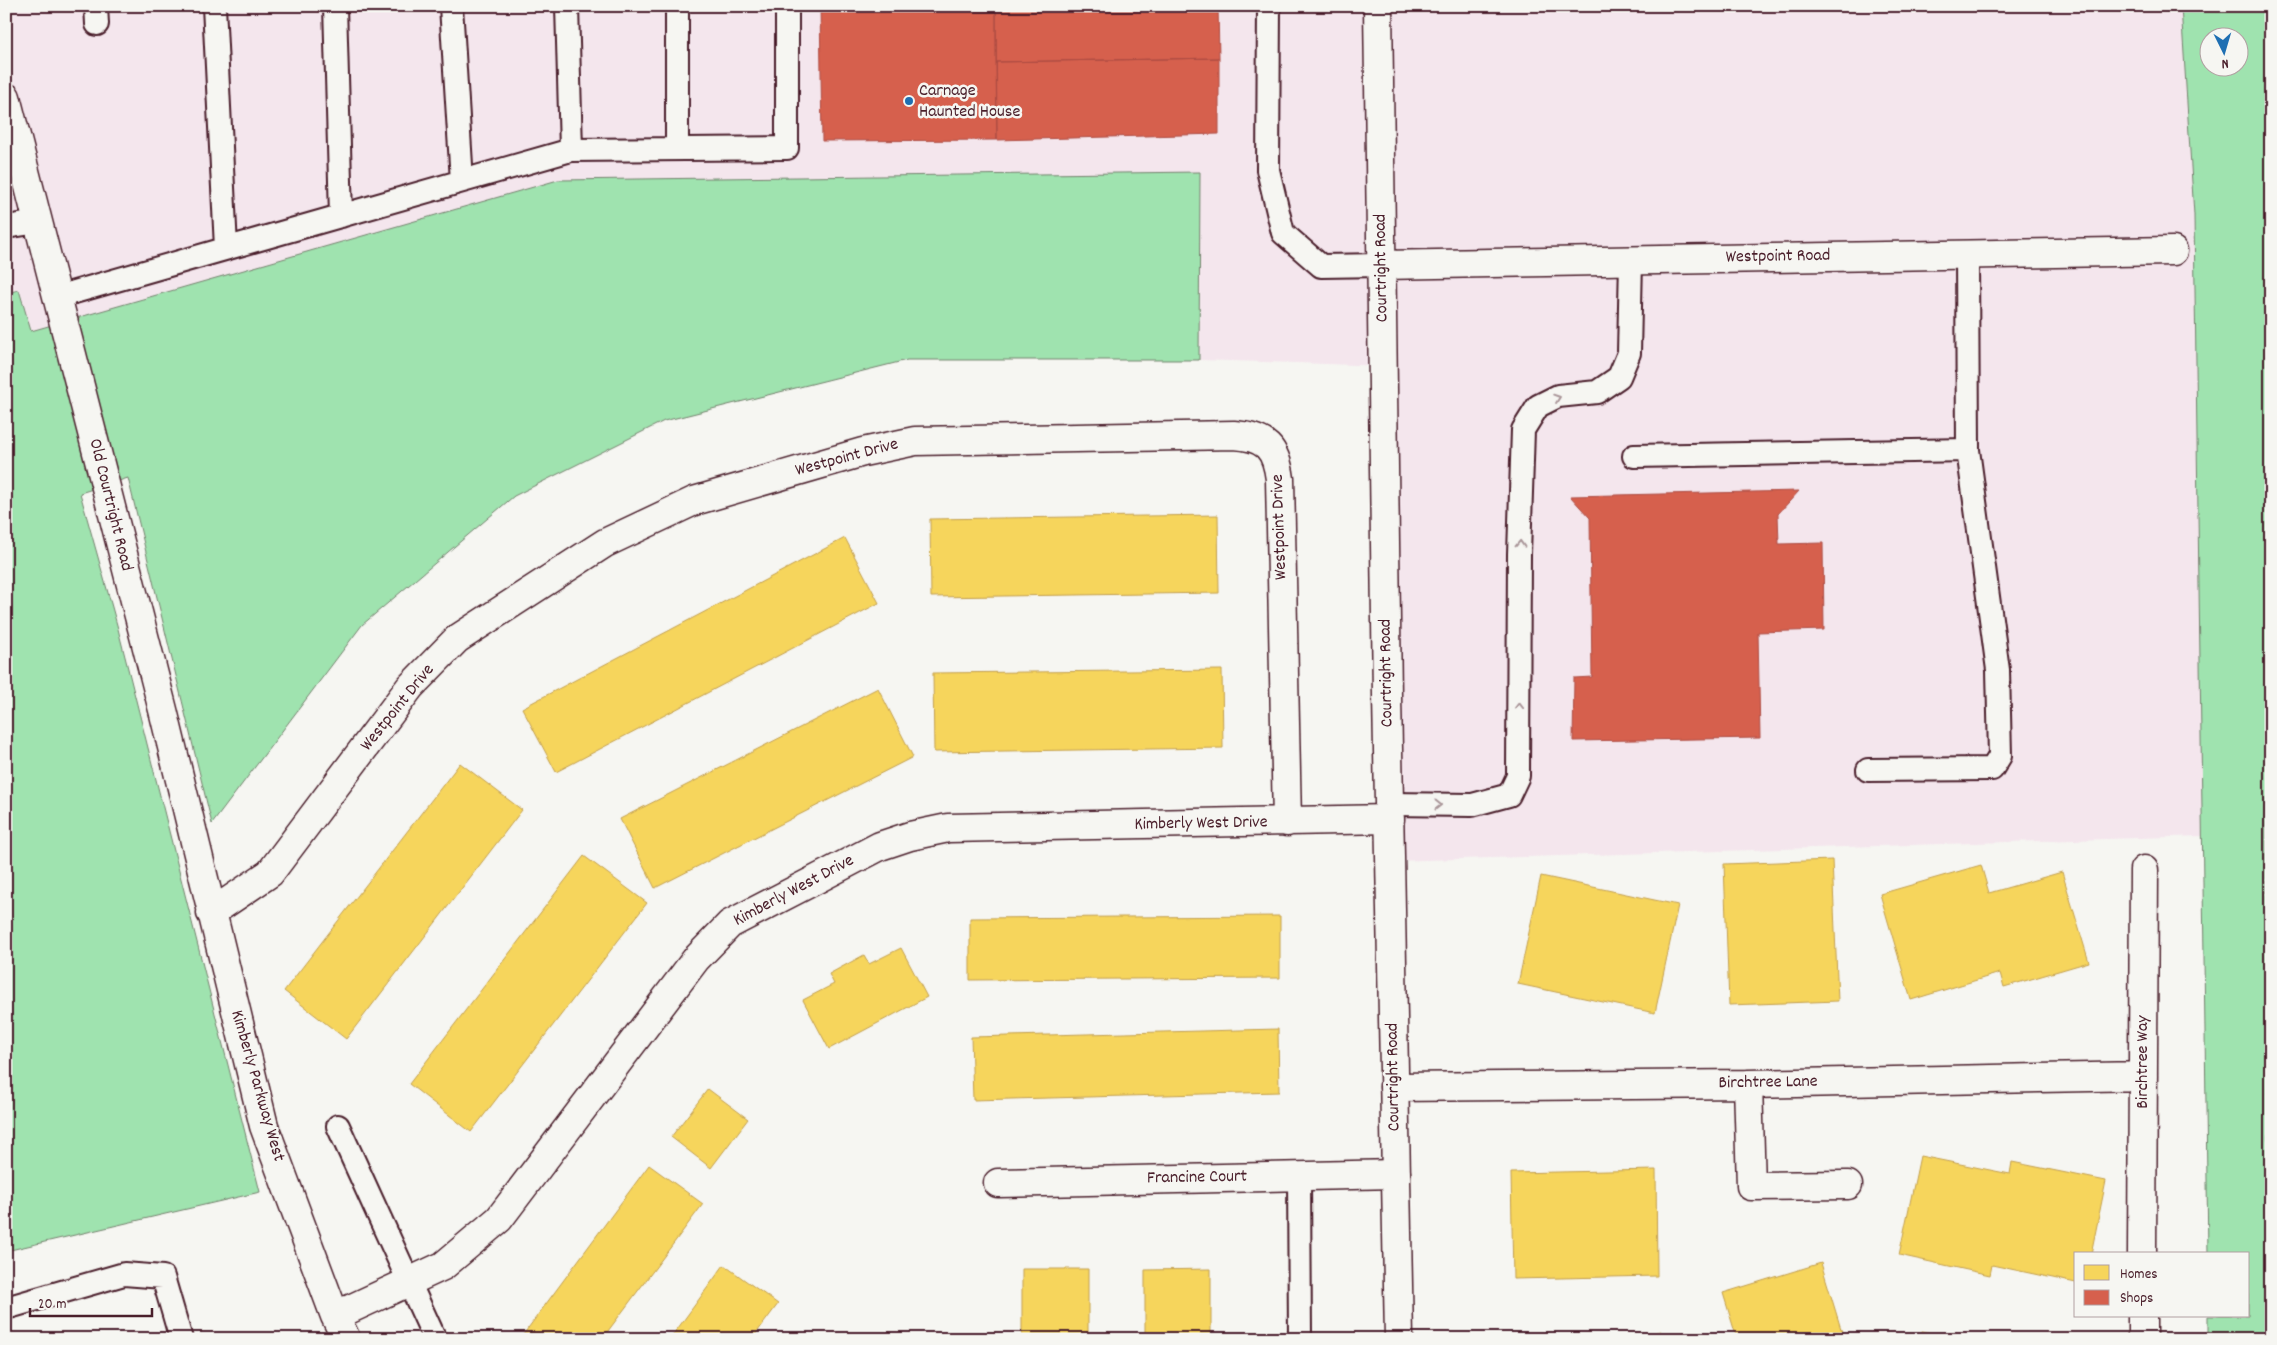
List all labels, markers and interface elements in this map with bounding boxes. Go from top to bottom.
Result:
north arrow [2200,28,2250,78]
text: N [2221,53,2229,73]
place label: Carnage Haunted House [919,79,1020,125]
marker: Carnage Haunted House [903,95,915,107]
street label: Courtright Road [1369,214,1395,322]
street label: Westpoint Road [1725,244,1831,270]
one-way arrow [1552,394,1561,404]
street label: Westpoint Drive [793,432,901,484]
street label: Old Courtright Road [81,436,139,574]
street label: Westpoint Drive [1266,474,1294,580]
one-way arrow [1514,540,1525,548]
street label: Courtright Road [1374,619,1400,727]
street label: Westpoint Drive [355,659,441,757]
one-way arrow [1514,702,1524,710]
one-way arrow [1435,800,1443,810]
street label: Kimberly West Drive [1134,810,1268,838]
street label: Kimberly West Drive [729,849,859,933]
street label: Kimberly Parkway West [223,1007,291,1165]
street label: Birchtree Way [2131,1015,2156,1109]
street label: Courtright Road [1381,1023,1407,1131]
street label: Birchtree Lane [1718,1070,1818,1096]
street label: Francine Court [1147,1165,1248,1191]
legend [2074,1252,2250,1318]
text: Homes [2120,1264,2158,1286]
scale bar [30,1285,152,1317]
text: Shops [2120,1288,2153,1310]
text: 20 m [38,1294,66,1316]

